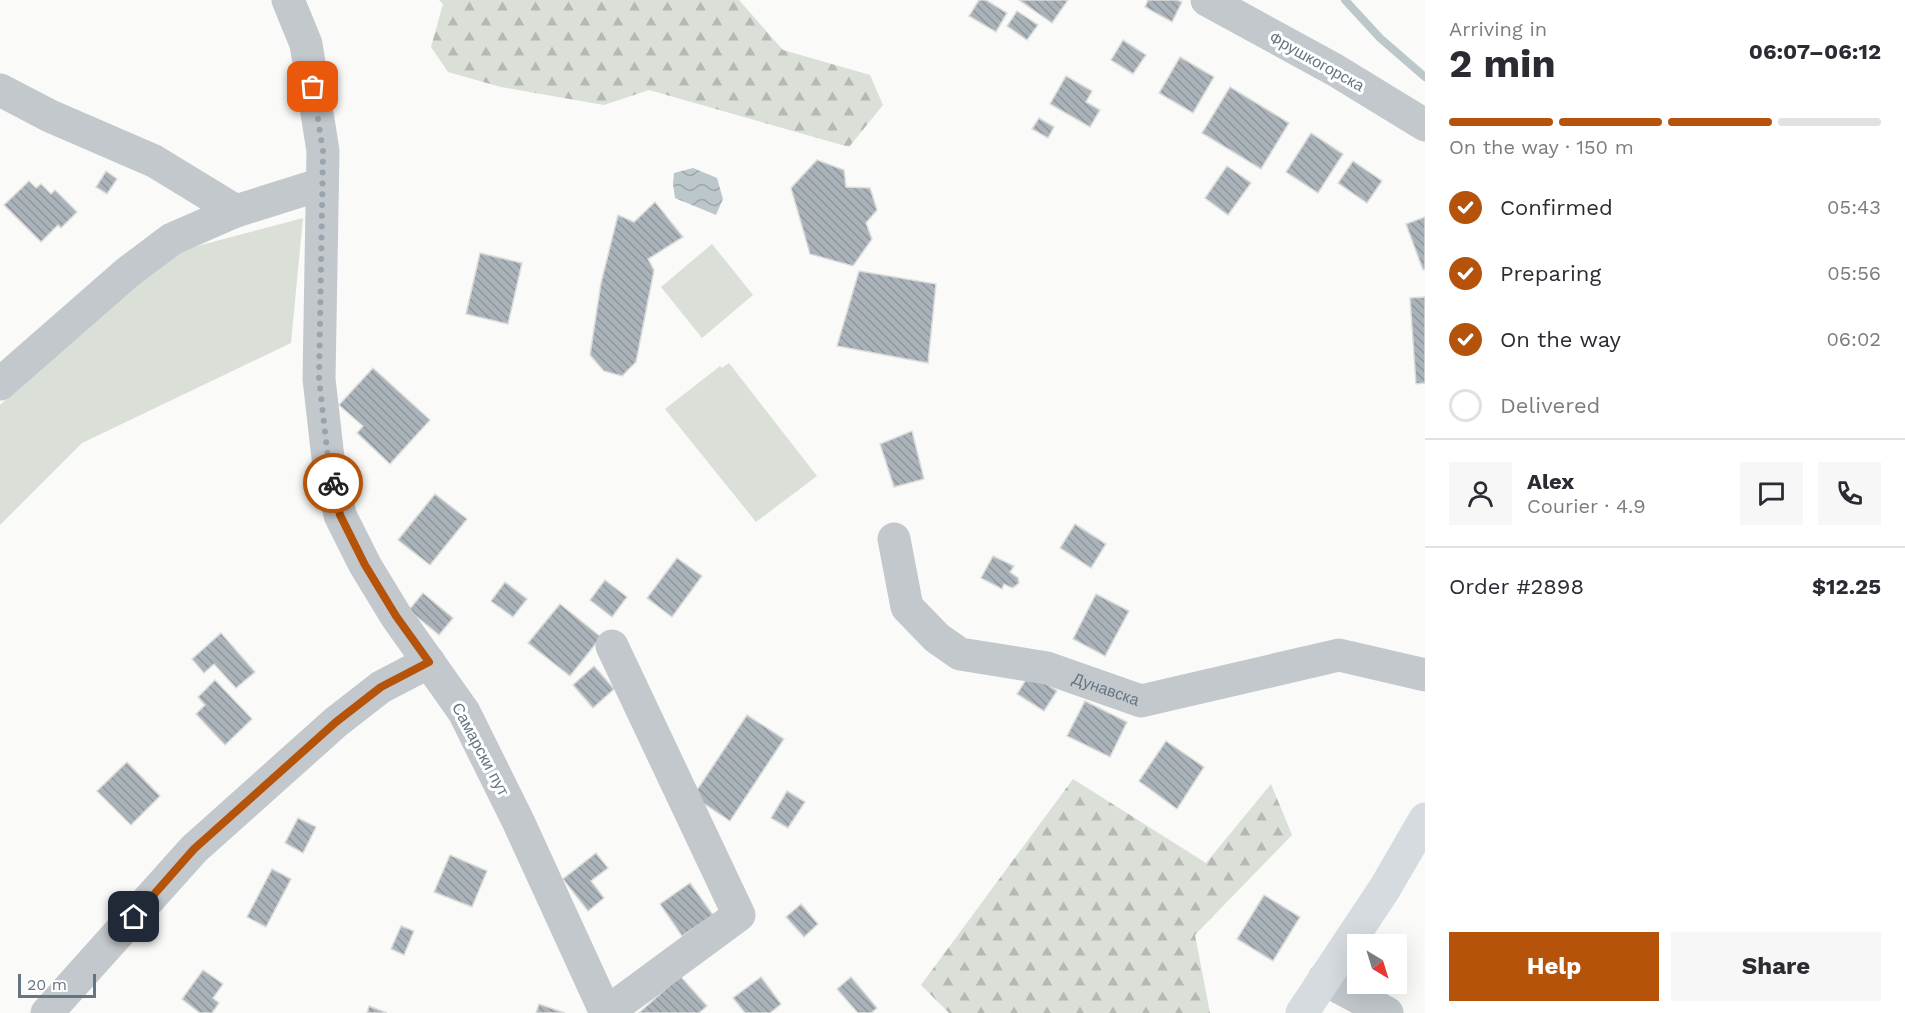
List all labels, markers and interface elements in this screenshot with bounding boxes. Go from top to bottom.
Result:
text: Arriving in [1449,17,1547,41]
street label: Фрушкогорска [1266,28,1368,95]
text: 06:07–06:12 [1749,39,1881,64]
text: 2 min [1449,41,1556,86]
pin [287,61,338,112]
icon: bag [296,70,329,103]
text: On the way · 150 m [1449,135,1634,159]
icon: check [1449,191,1482,224]
text: Confirmed [1500,195,1613,220]
text: 05:43 [1827,195,1881,219]
icon: check [1449,257,1482,290]
text: Preparing [1500,261,1601,286]
text: 05:56 [1827,261,1881,285]
icon: check [1449,323,1482,356]
text: On the way [1500,327,1621,352]
text: 06:02 [1826,327,1881,351]
text: Delivered [1500,393,1600,418]
courier [303,453,363,513]
button: person [1449,462,1512,525]
button: chat [1740,462,1803,525]
button: phone [1818,462,1881,525]
icon: bike [317,467,350,500]
text: Alex [1527,469,1574,494]
text: Courier · 4.9 [1527,494,1646,518]
text: Order #2898 [1449,574,1584,599]
text: $12.25 [1812,574,1881,599]
street label: Дунавска [1070,669,1142,710]
street label: Самарски пут [448,699,513,800]
pin [108,891,159,942]
icon: home [117,900,150,933]
button: Help [1449,932,1659,1001]
button: Share [1671,932,1881,1001]
north arrow [1347,934,1407,994]
map controls [1347,934,1407,994]
scale bar [18,971,96,998]
text: 20 m [27,975,67,994]

